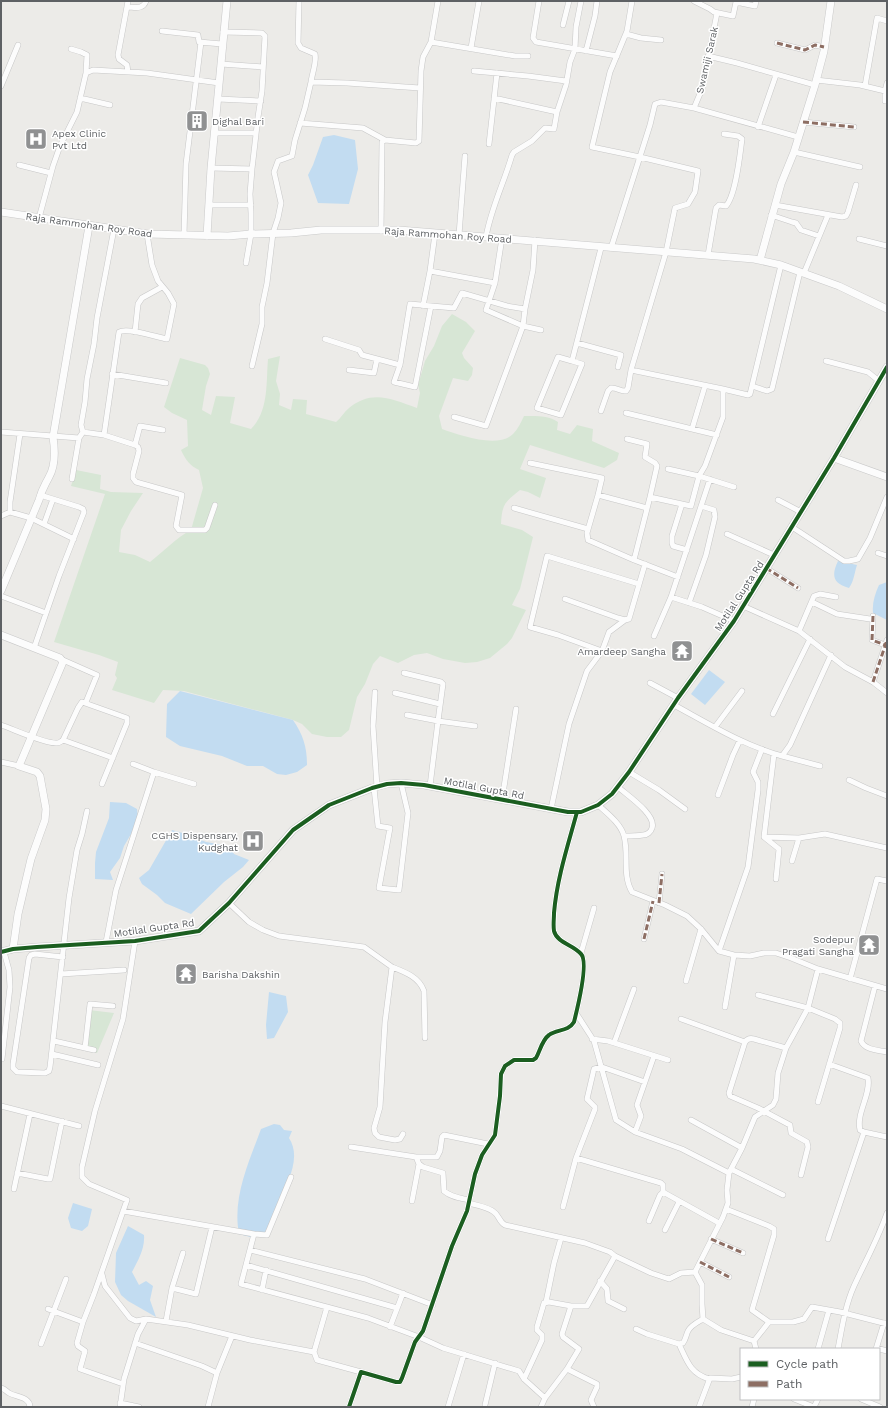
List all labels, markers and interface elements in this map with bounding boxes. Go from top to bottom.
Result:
street label: Swamiji Sarak [694,25,720,95]
building icon: Dighal Bari [184,108,210,134]
place label: Dighal Bari [212,116,264,127]
hospital icon: Apex Clinic Pvt Ltd [23,126,49,152]
place label: Apex Clinic Pvt Ltd [52,128,106,151]
street label: Raja Rammohan Roy Road [25,211,153,239]
street label: Raja Rammohan Roy Road [384,225,512,245]
street label: Motilal Gupta Rd [712,559,766,633]
temple icon: Amardeep Sangha [669,638,695,664]
place label: Amardeep Sangha [577,646,666,657]
street label: Motilal Gupta Rd [443,775,525,801]
hospital icon: CGHS Dispensary, Kudghat [240,828,266,854]
place label: CGHS Dispensary, Kudghat [151,830,239,853]
street label: Motilal Gupta Rd [113,917,195,939]
temple icon: Sodepur Pragati Sangha [856,932,882,958]
place label: Sodepur Pragati Sangha [782,934,854,957]
temple icon: Barisha Dakshin [173,961,199,987]
place label: Barisha Dakshin [202,969,280,980]
legend [740,1348,880,1400]
text: Cycle path [776,1357,838,1371]
text: Path [776,1377,802,1391]

